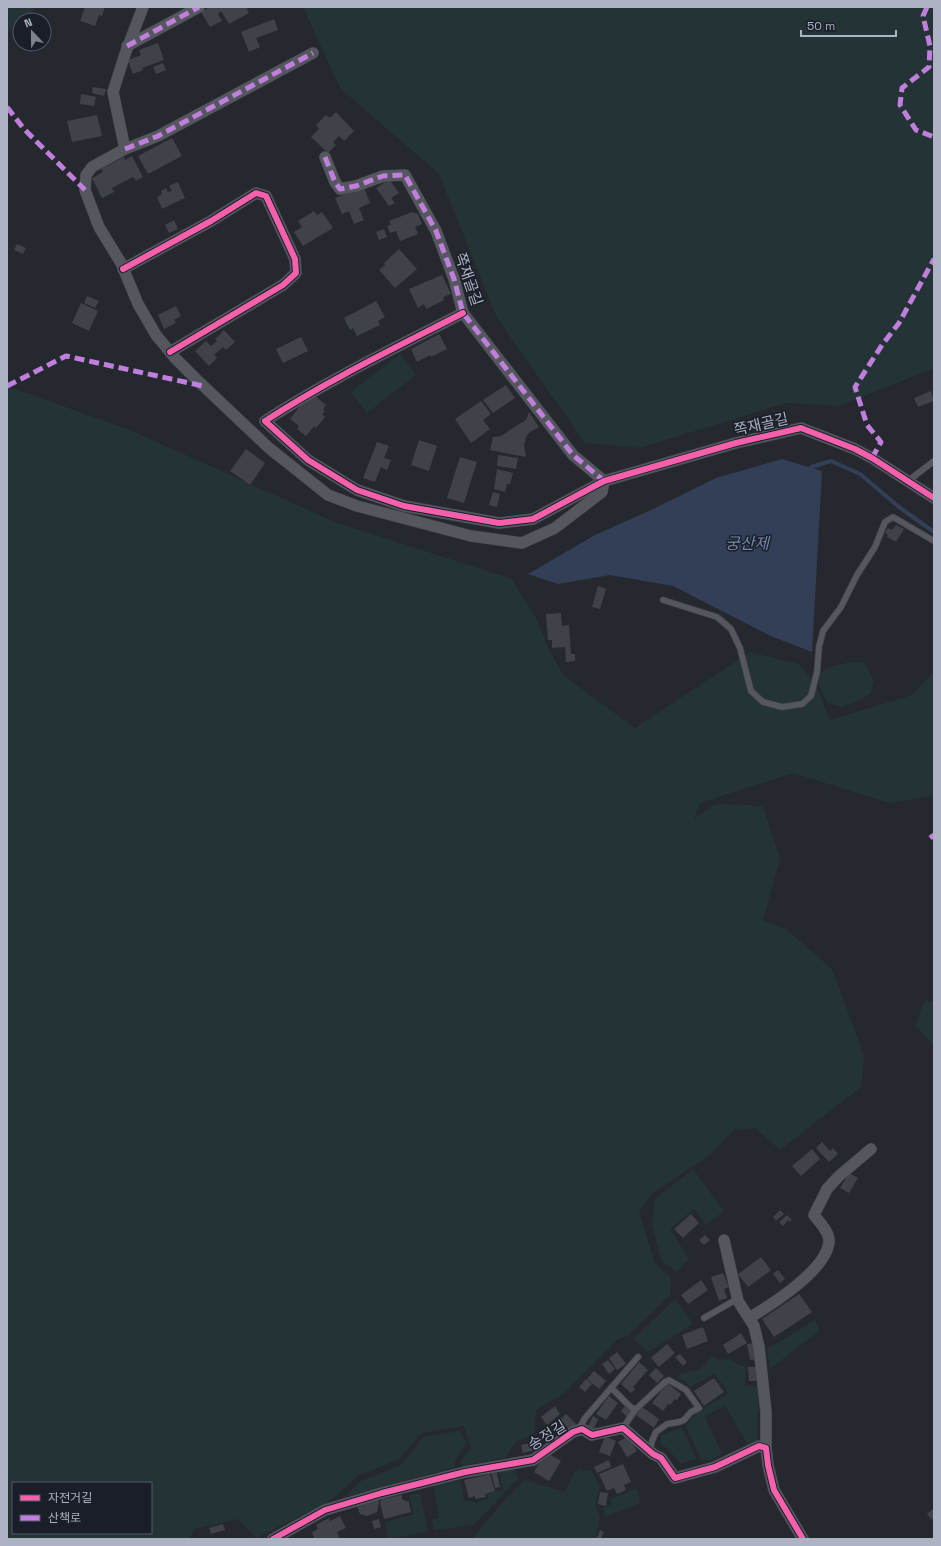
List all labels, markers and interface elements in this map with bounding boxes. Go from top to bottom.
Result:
north arrow [12,12,52,52]
scale bar [801,12,896,38]
text: N [22,15,34,31]
text: 50 m [807,18,835,34]
street label: 쪽재골길 [451,250,487,308]
street label: 쪽재골길 [732,409,790,439]
water label: 궁산제 [725,533,771,554]
street label: 송정길 [524,1416,570,1454]
legend [12,1482,152,1534]
text: 자전거길 [48,1490,92,1506]
text: 산책로 [48,1510,81,1526]

